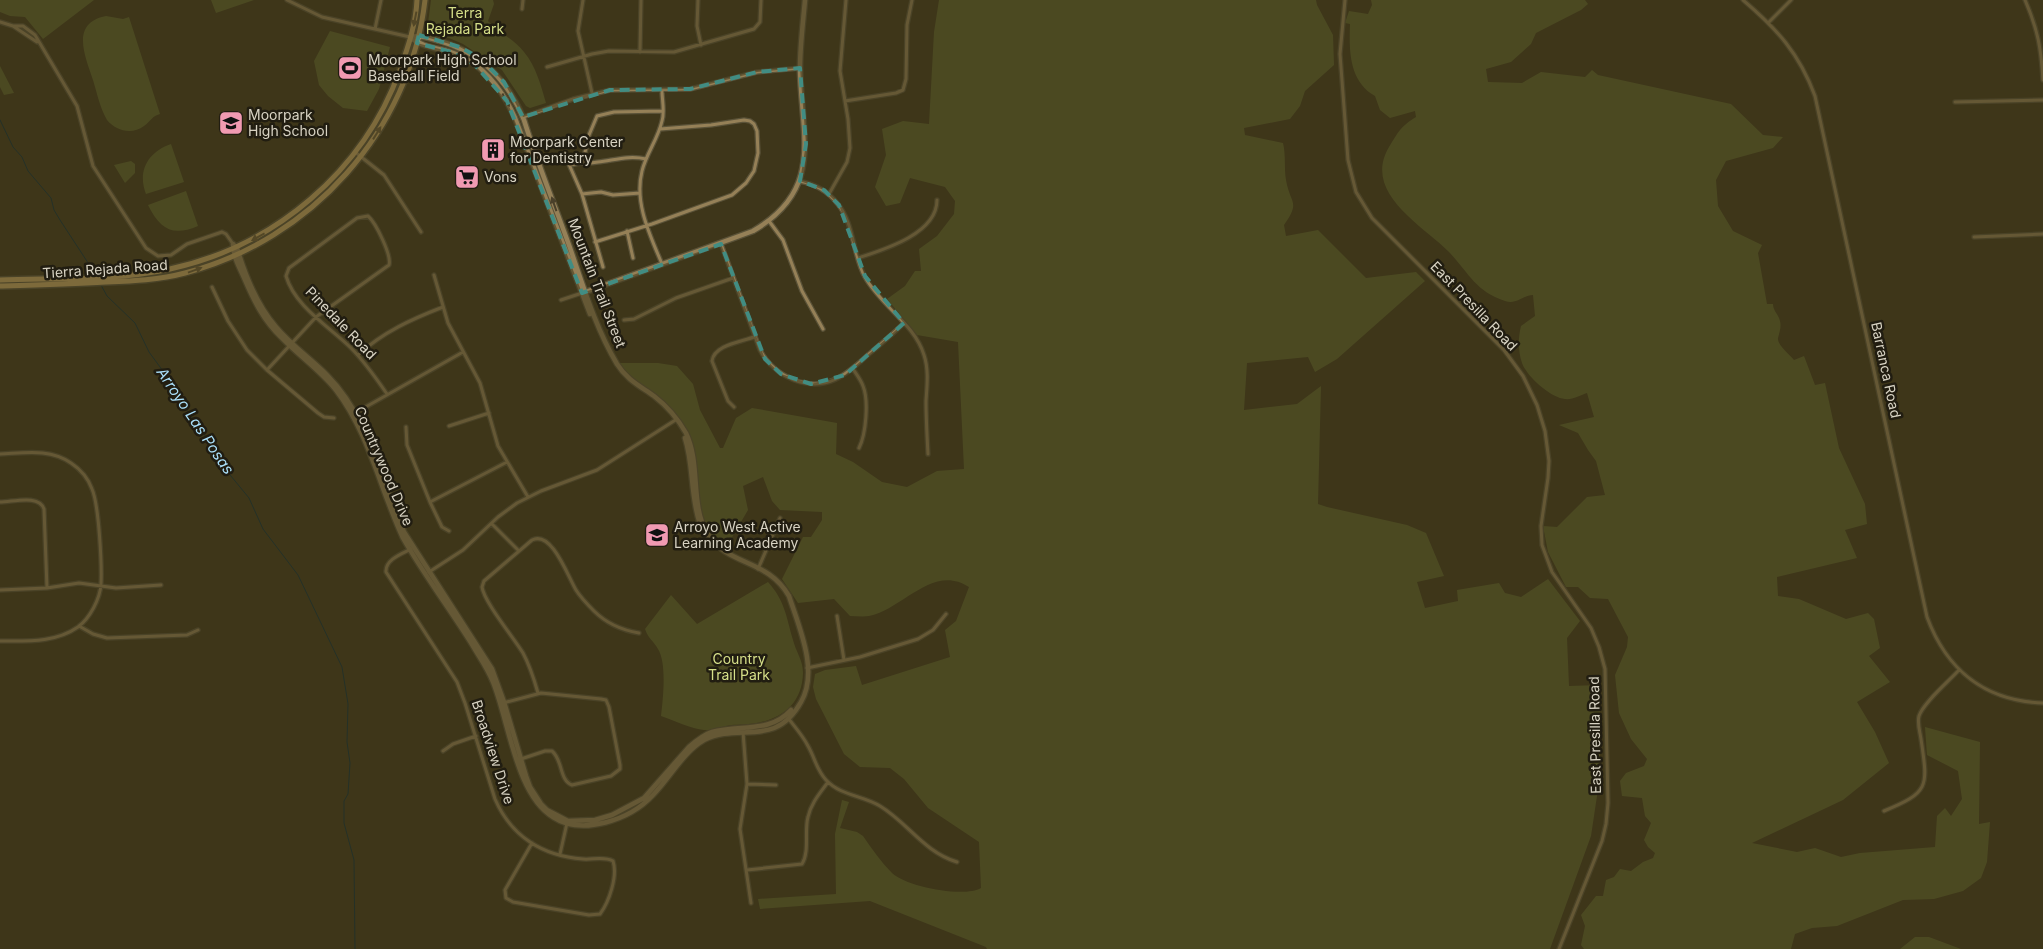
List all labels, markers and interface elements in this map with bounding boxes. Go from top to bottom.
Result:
park label: Terra Rejada Park [426,4,505,37]
one-way arrow [410,11,418,27]
place label: Moorpark High School Baseball Field [368,51,517,84]
sports icon: Moorpark High School Baseball Field [337,55,363,81]
one-way arrow [502,93,510,107]
place label: Moorpark High School [248,106,328,139]
school or university icon: Moorpark High School [218,110,244,136]
one-way arrow [372,127,382,140]
place label: Moorpark Center for Dentistry [510,133,623,166]
building icon: Moorpark Center for Dentistry [480,137,506,163]
supermarket icon: Vons [454,164,480,190]
place label: Vons [484,168,517,185]
one-way arrow [550,196,558,211]
street label: Mountain Trail Street [565,216,630,350]
one-way arrow [250,233,265,241]
street label: Tierra Rejada Road [42,256,168,281]
street label: East Presilla Road [1427,257,1521,354]
one-way arrow [188,266,203,274]
street label: Pinedale Road [302,283,380,363]
street label: Barranca Road [1868,320,1905,419]
water label: Arroyo Las Posas [152,363,238,478]
street label: Countrywood Drive [352,403,417,528]
place label: Arroyo West Active Learning Academy [674,518,801,551]
school or university icon: Arroyo West Active Learning Academy [644,522,670,548]
park label: Country Trail Park [708,650,770,683]
street label: East Presilla Road [1585,676,1604,794]
street label: Broadview Drive [469,698,518,806]

